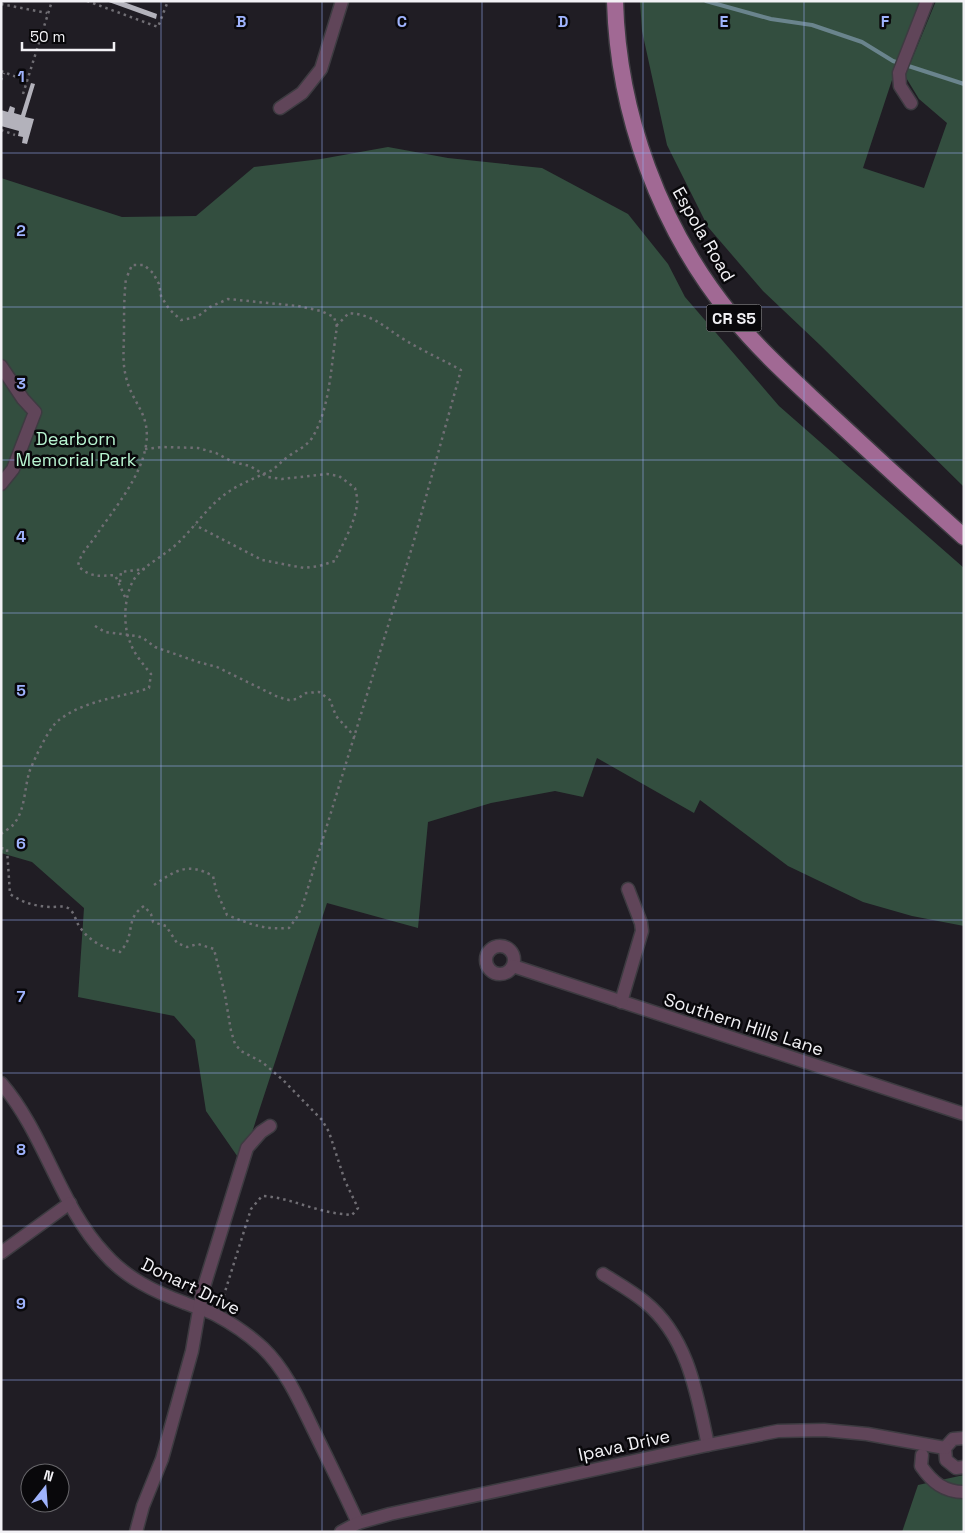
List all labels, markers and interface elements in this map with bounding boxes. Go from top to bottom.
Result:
text: B [236,11,246,32]
text: C [397,11,407,32]
text: D [558,11,568,32]
text: E [720,11,729,32]
text: F [881,11,890,32]
scale bar [22,20,115,52]
text: 50 m [30,27,65,46]
text: 1 [17,66,25,87]
street label: Espola Road [668,182,740,286]
text: 2 [16,220,26,241]
road number: CR S5 [706,304,762,332]
text: 3 [16,373,26,394]
park label: Dearborn Memorial Park [16,427,137,471]
text: 4 [16,526,26,547]
text: 5 [16,680,26,701]
text: 6 [16,833,26,854]
text: 7 [17,986,26,1007]
street label: Southern Hills Lane [661,987,827,1061]
text: 8 [16,1139,26,1160]
street label: Donart Drive [138,1252,244,1320]
text: 9 [16,1293,26,1314]
street label: Ipava Drive [576,1424,672,1466]
north arrow [20,1463,70,1513]
text: N [42,1466,56,1486]

